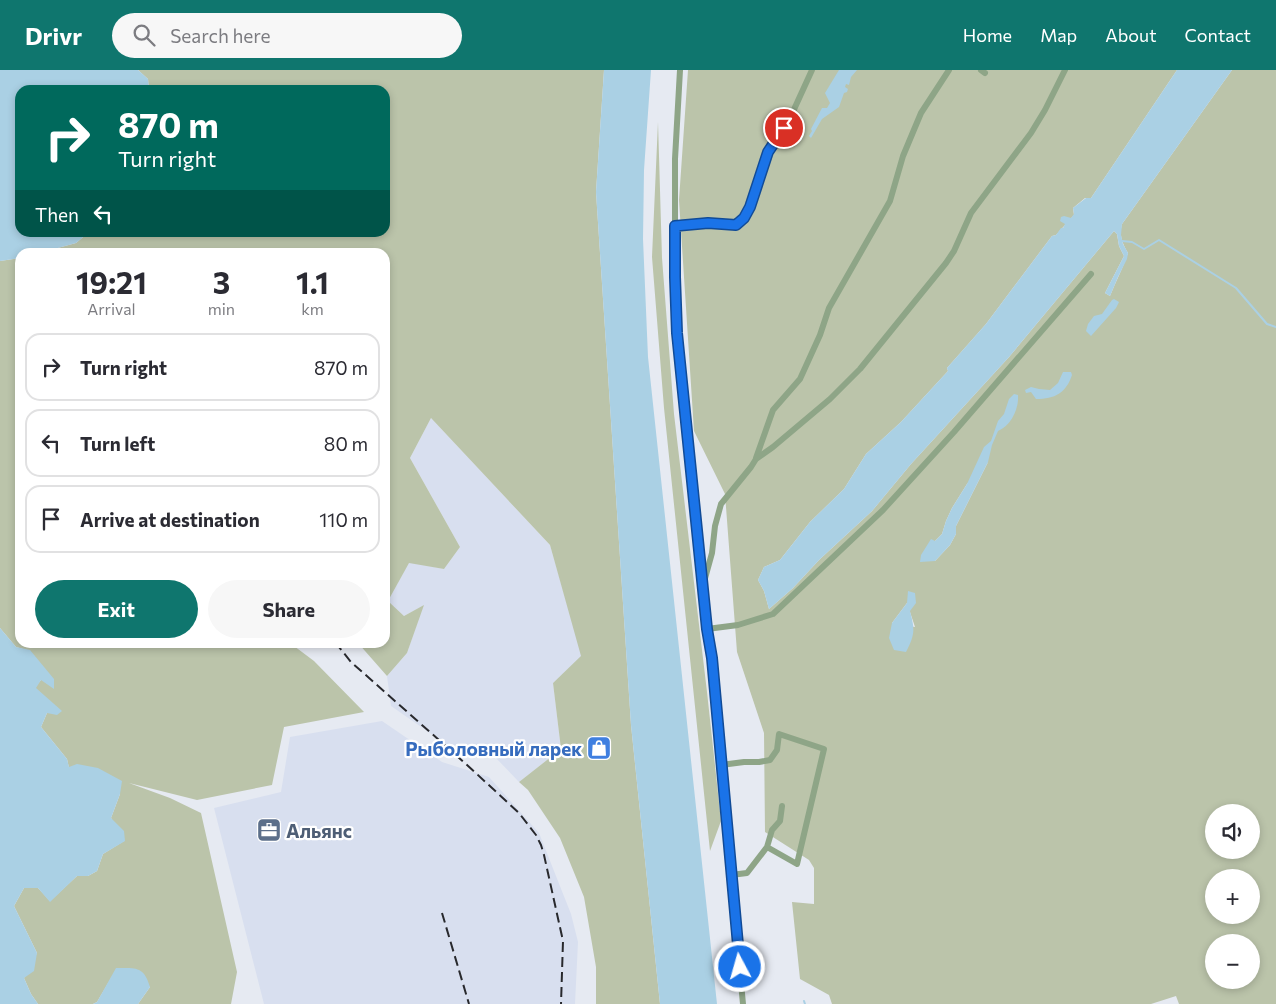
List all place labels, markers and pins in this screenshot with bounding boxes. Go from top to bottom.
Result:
pin [763,107,805,149]
shop icon: Рыболовный ларек [586,735,612,761]
place label: Рыболовный ларек [405,737,582,760]
office icon: Альянс [256,817,282,843]
place label: Альянс [286,819,352,842]

